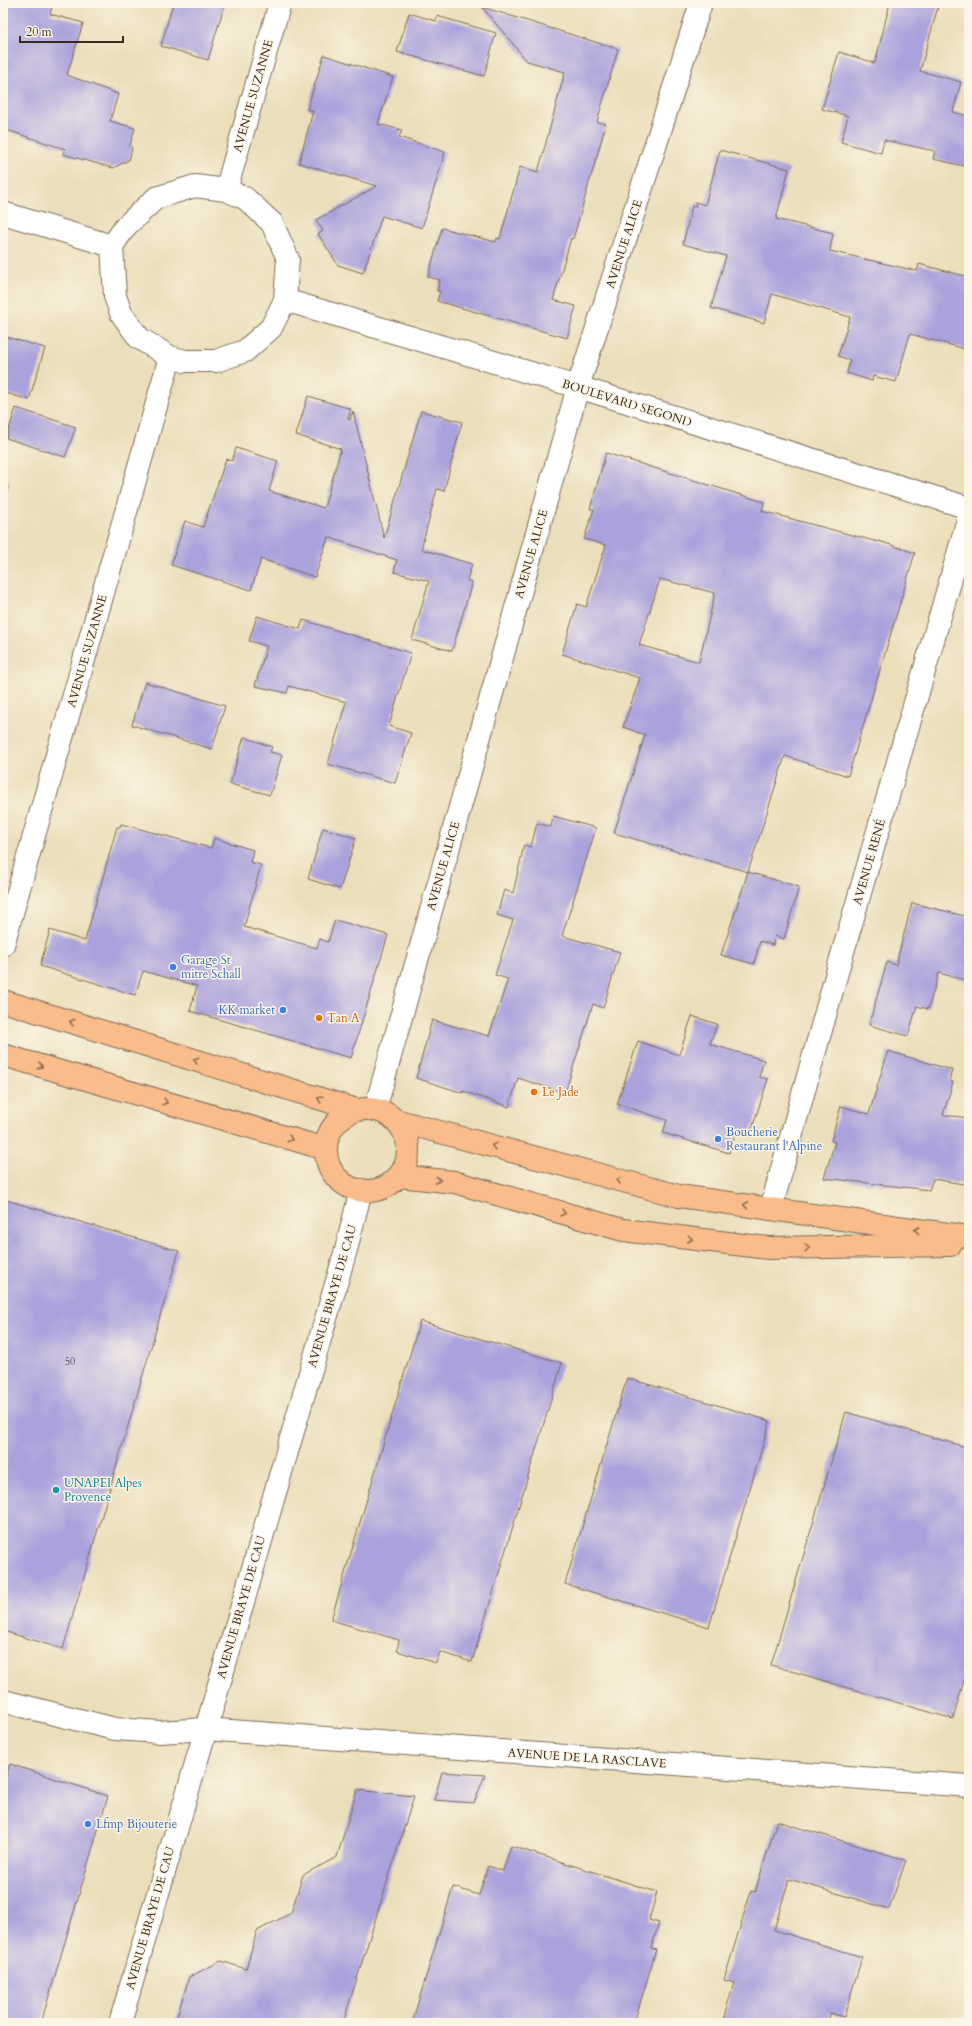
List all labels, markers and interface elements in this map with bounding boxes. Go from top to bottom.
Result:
scale bar [20,18,123,44]
text: 20 m [26,24,53,40]
street label: AVENUE SUZANNE [229,38,277,154]
street label: AVENUE ALICE [602,198,646,290]
street label: BOULEVARD SEGOND [560,376,694,430]
street label: AVENUE ALICE [511,508,551,600]
street label: AVENUE SUZANNE [63,593,111,709]
street label: AVENUE RENÉ [848,817,889,907]
street label: AVENUE ALICE [423,820,463,912]
place label: Garage St mitre Schall [181,952,241,982]
marker: Garage St mitre Schall [168,962,178,972]
place label: KK market [219,1002,275,1018]
marker: KK market [278,1005,288,1015]
place label: Tan A [327,1010,360,1026]
marker: Tan A [314,1013,324,1023]
one-way arrow [68,1018,75,1027]
one-way arrow [193,1056,200,1065]
one-way arrow [37,1061,44,1070]
place label: Le Jade [542,1084,579,1100]
marker: Le Jade [529,1087,539,1097]
one-way arrow [317,1095,324,1104]
one-way arrow [162,1097,169,1106]
place label: Boucherie Restaurant l'Alpine [726,1124,822,1154]
one-way arrow [286,1134,293,1143]
marker: Boucherie Restaurant l'Alpine [713,1134,723,1144]
one-way arrow [490,1142,497,1151]
one-way arrow [434,1176,441,1185]
one-way arrow [616,1176,623,1185]
one-way arrow [743,1201,749,1210]
one-way arrow [559,1208,566,1217]
street label: AVENUE BRAYE DE CAU [304,1223,360,1369]
one-way arrow [913,1226,920,1235]
one-way arrow [687,1234,693,1243]
one-way arrow [804,1244,810,1252]
house number: 50 [65,1355,75,1369]
place label: UNAPEI Alpes Provence [64,1475,142,1505]
marker: UNAPEI Alpes Provence [51,1485,61,1495]
street label: AVENUE BRAYE DE CAU [213,1534,269,1680]
street label: AVENUE DE LA RASCLAVE [507,1744,667,1772]
place label: Lfmp Bijouterie [96,1816,177,1832]
marker: Lfmp Bijouterie [83,1819,93,1829]
street label: AVENUE BRAYE DE CAU [122,1845,178,1991]

